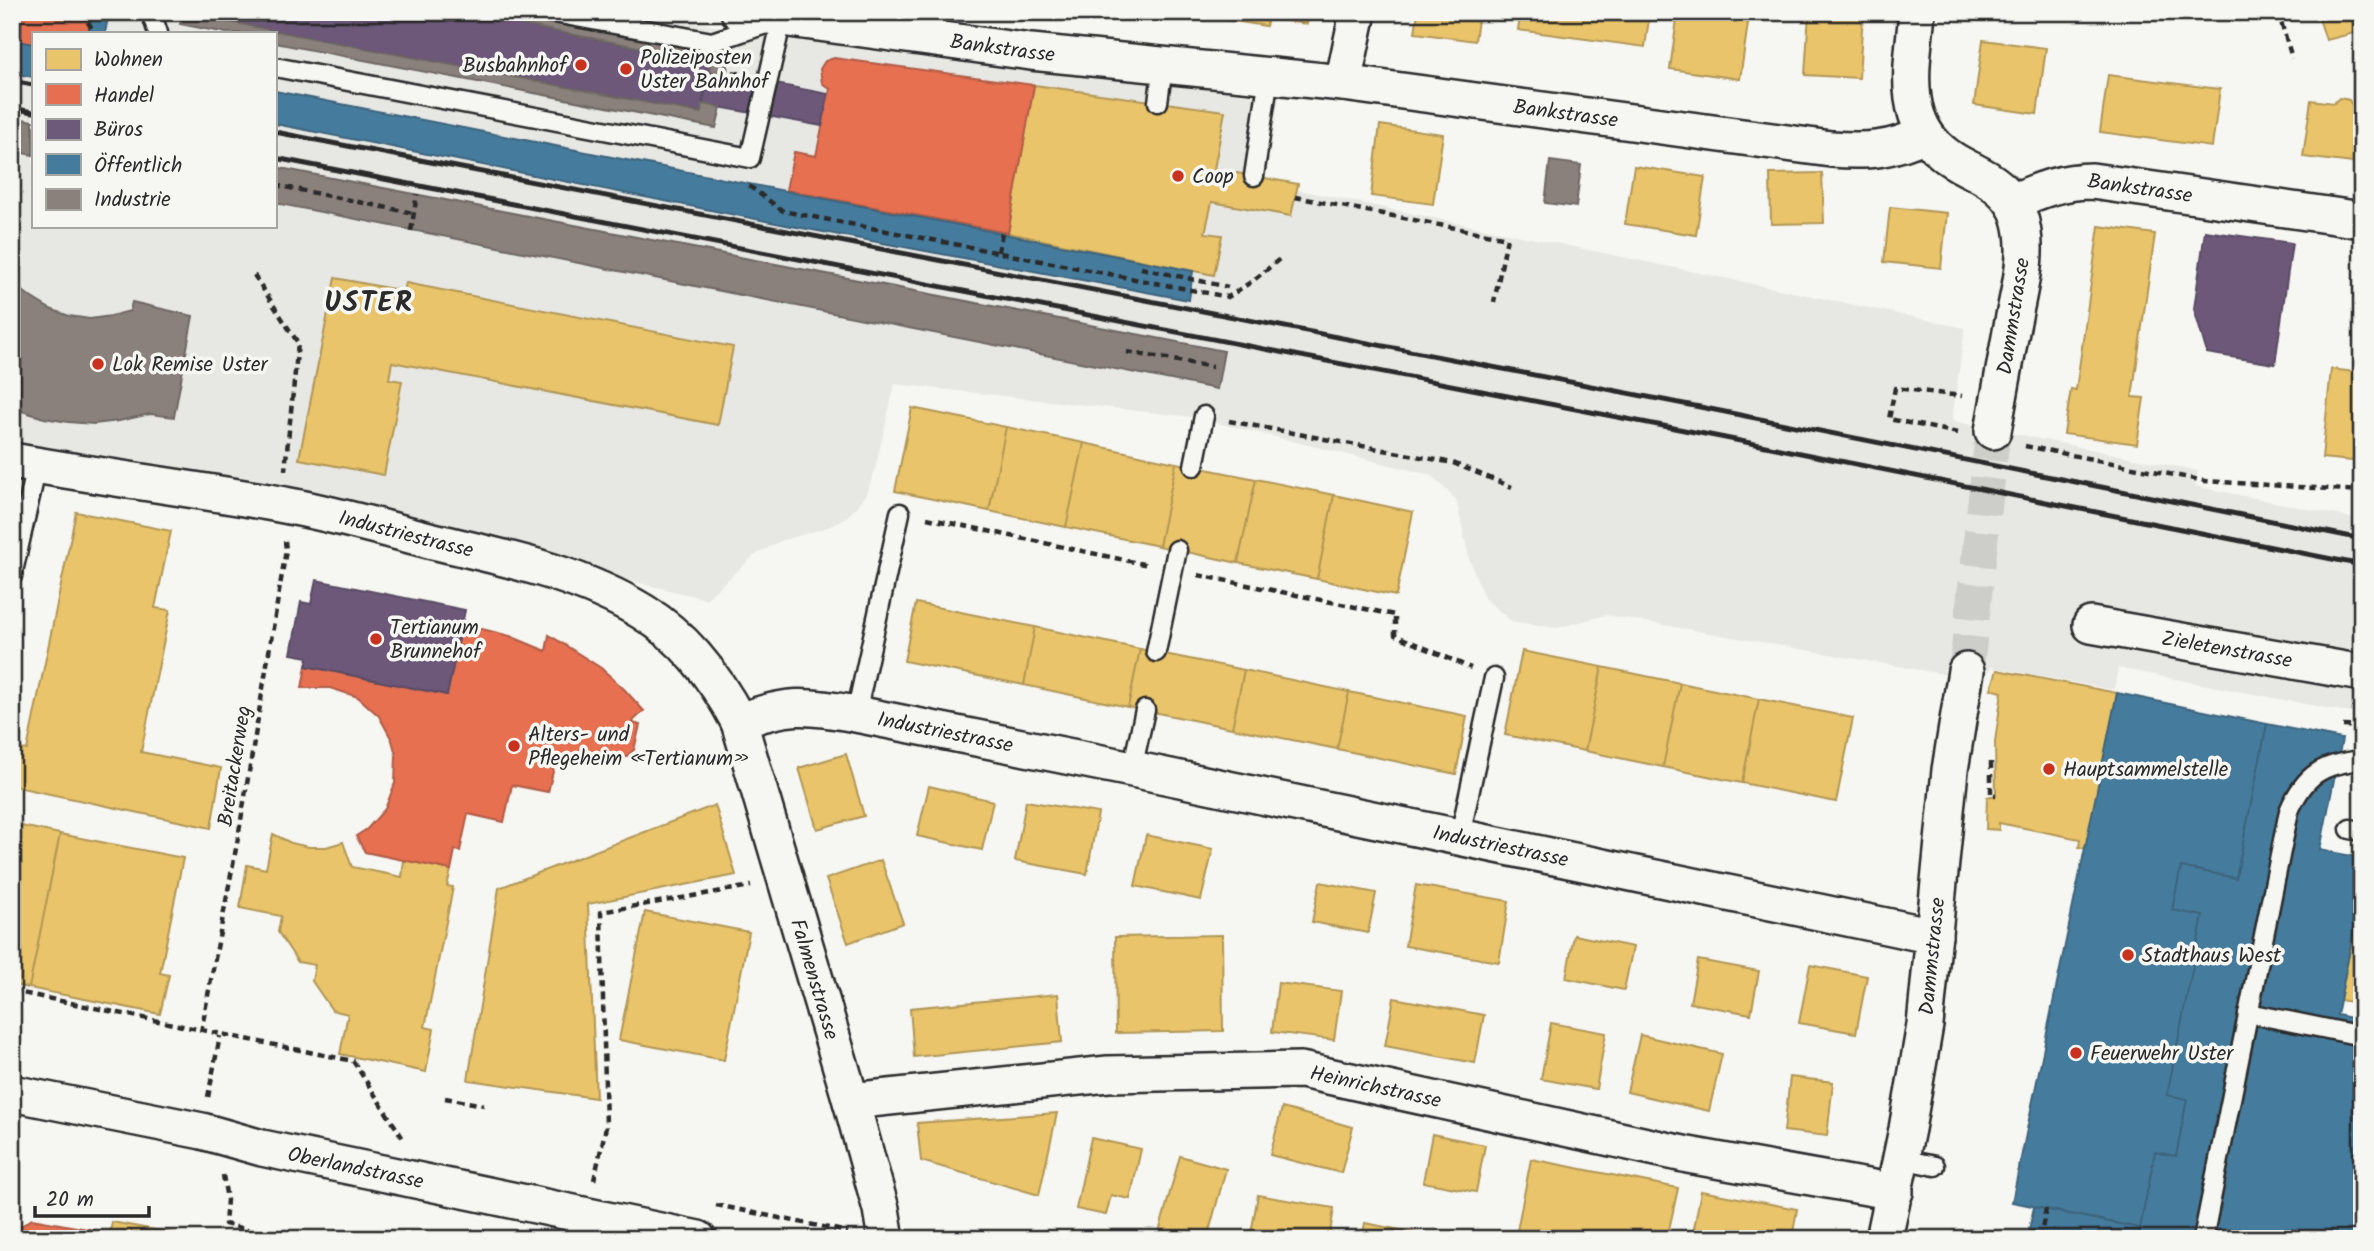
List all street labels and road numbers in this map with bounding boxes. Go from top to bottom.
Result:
street label: Bankstrasse [948,26,1057,72]
street label: Bankstrasse [1511,91,1621,138]
street label: Bankstrasse [2085,166,2195,213]
street label: Dammstrasse [1989,255,2040,377]
street label: Industriestrasse [335,502,477,568]
street label: Zieletenstrasse [2159,623,2295,678]
street label: Breitackerweg [210,703,261,829]
street label: Industriestrasse [874,704,1016,763]
street label: Industriestrasse [1429,817,1572,878]
street label: Dammstrasse [1911,895,1955,1017]
street label: Falmenstrasse [780,915,847,1044]
street label: Heinrichstrasse [1307,1057,1445,1118]
street label: Oberlandstrasse [284,1139,427,1199]

